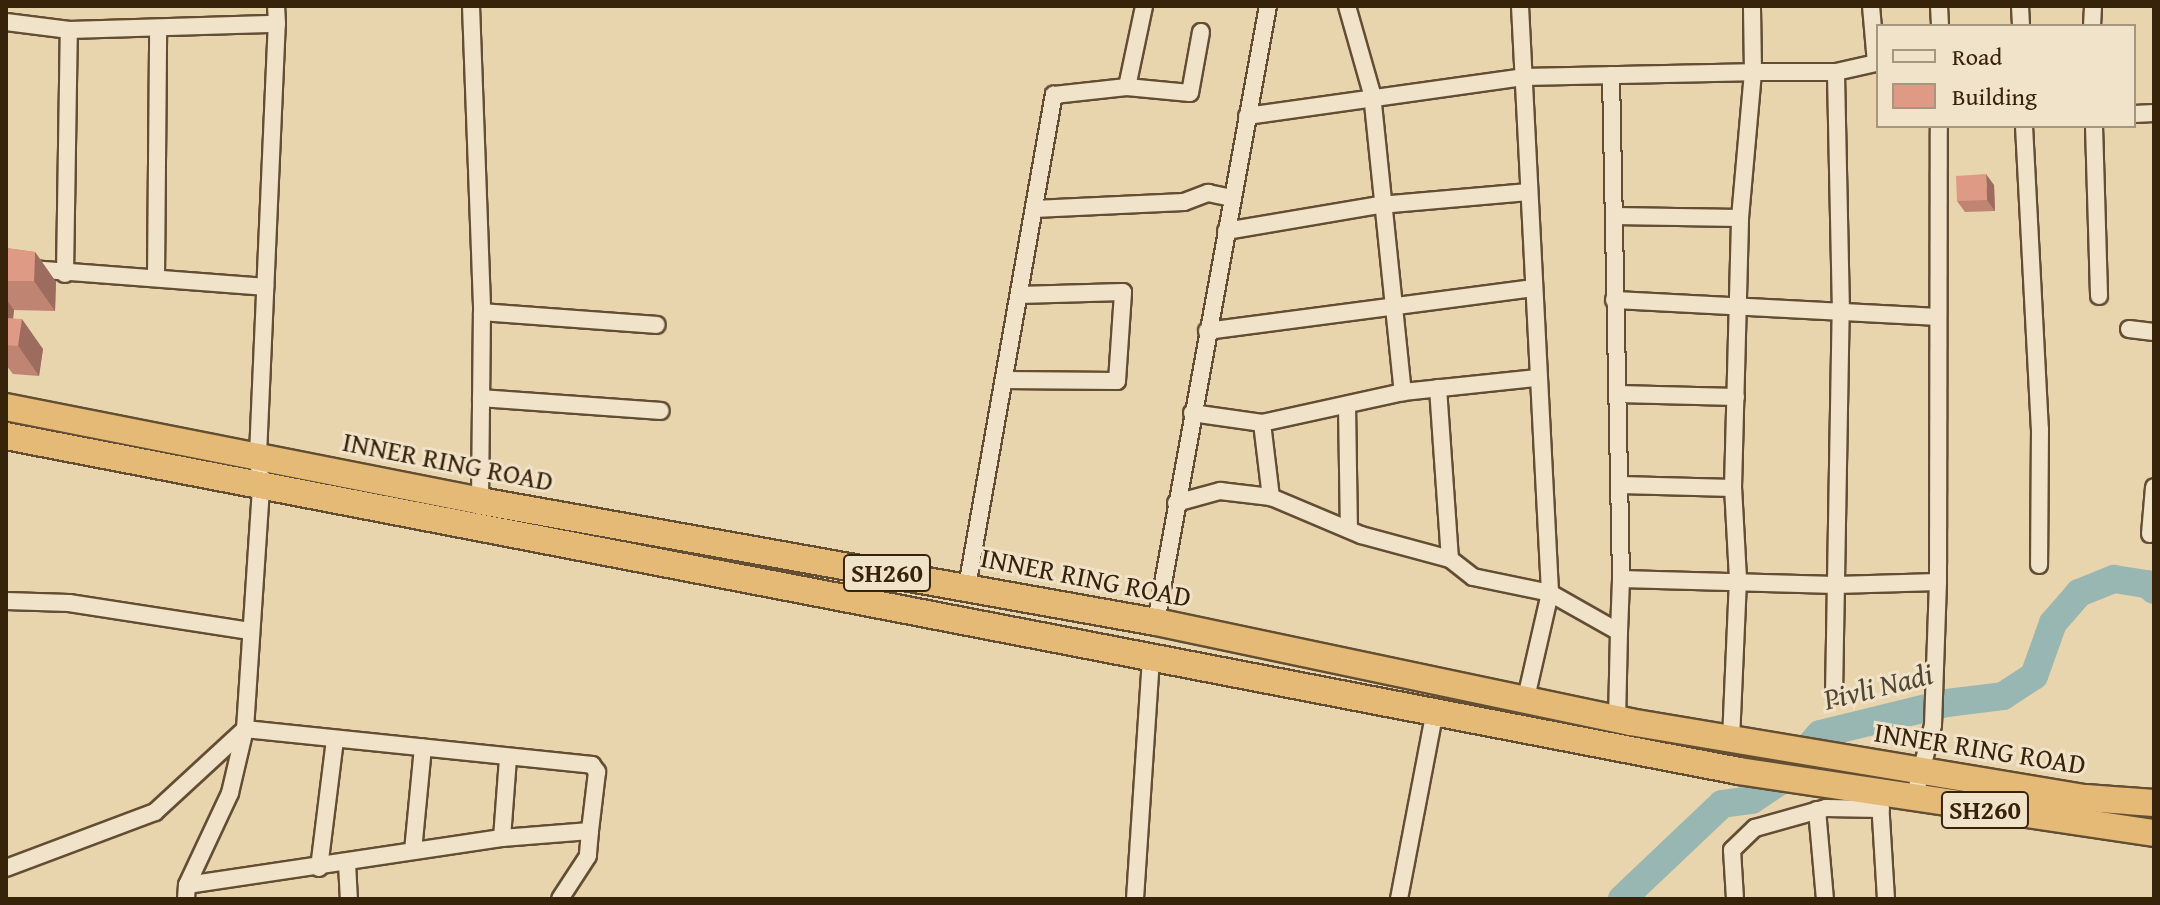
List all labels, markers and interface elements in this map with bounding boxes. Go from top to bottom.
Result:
legend [1876,24,2136,128]
text: Road [1952,39,2002,74]
text: Building [1952,79,2037,114]
street label: INNER RING ROAD [340,424,556,498]
street label: INNER RING ROAD [978,540,1194,614]
road number: SH260 [841,551,933,595]
water label: Pivli Nadi [1820,655,1936,717]
street label: INNER RING ROAD [1872,715,2088,781]
road number: SH260 [1939,788,2031,832]

